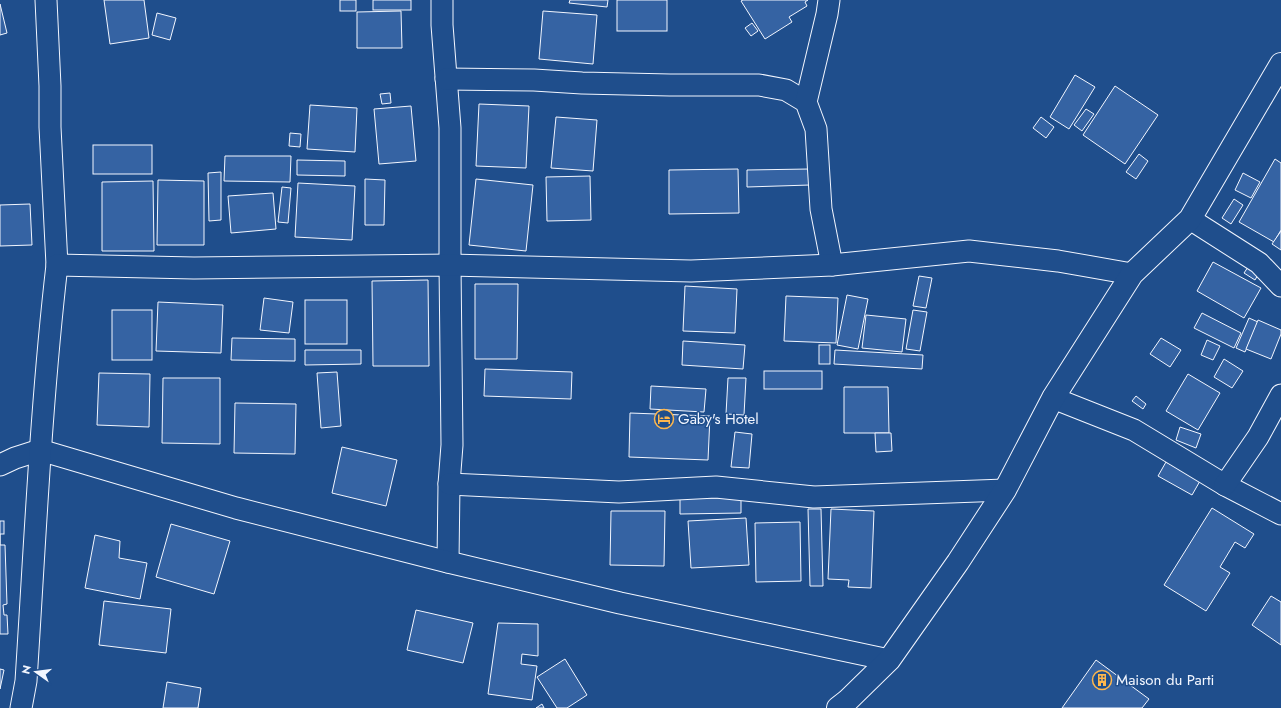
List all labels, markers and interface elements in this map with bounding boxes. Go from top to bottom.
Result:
hotel icon: Gaby's Hotel [653,408,675,430]
place label: Gaby's Hotel [678,408,759,430]
north arrow [16,652,56,692]
text: N [17,663,35,676]
building icon: Maison du Parti [1091,669,1113,691]
place label: Maison du Parti [1116,669,1214,691]

